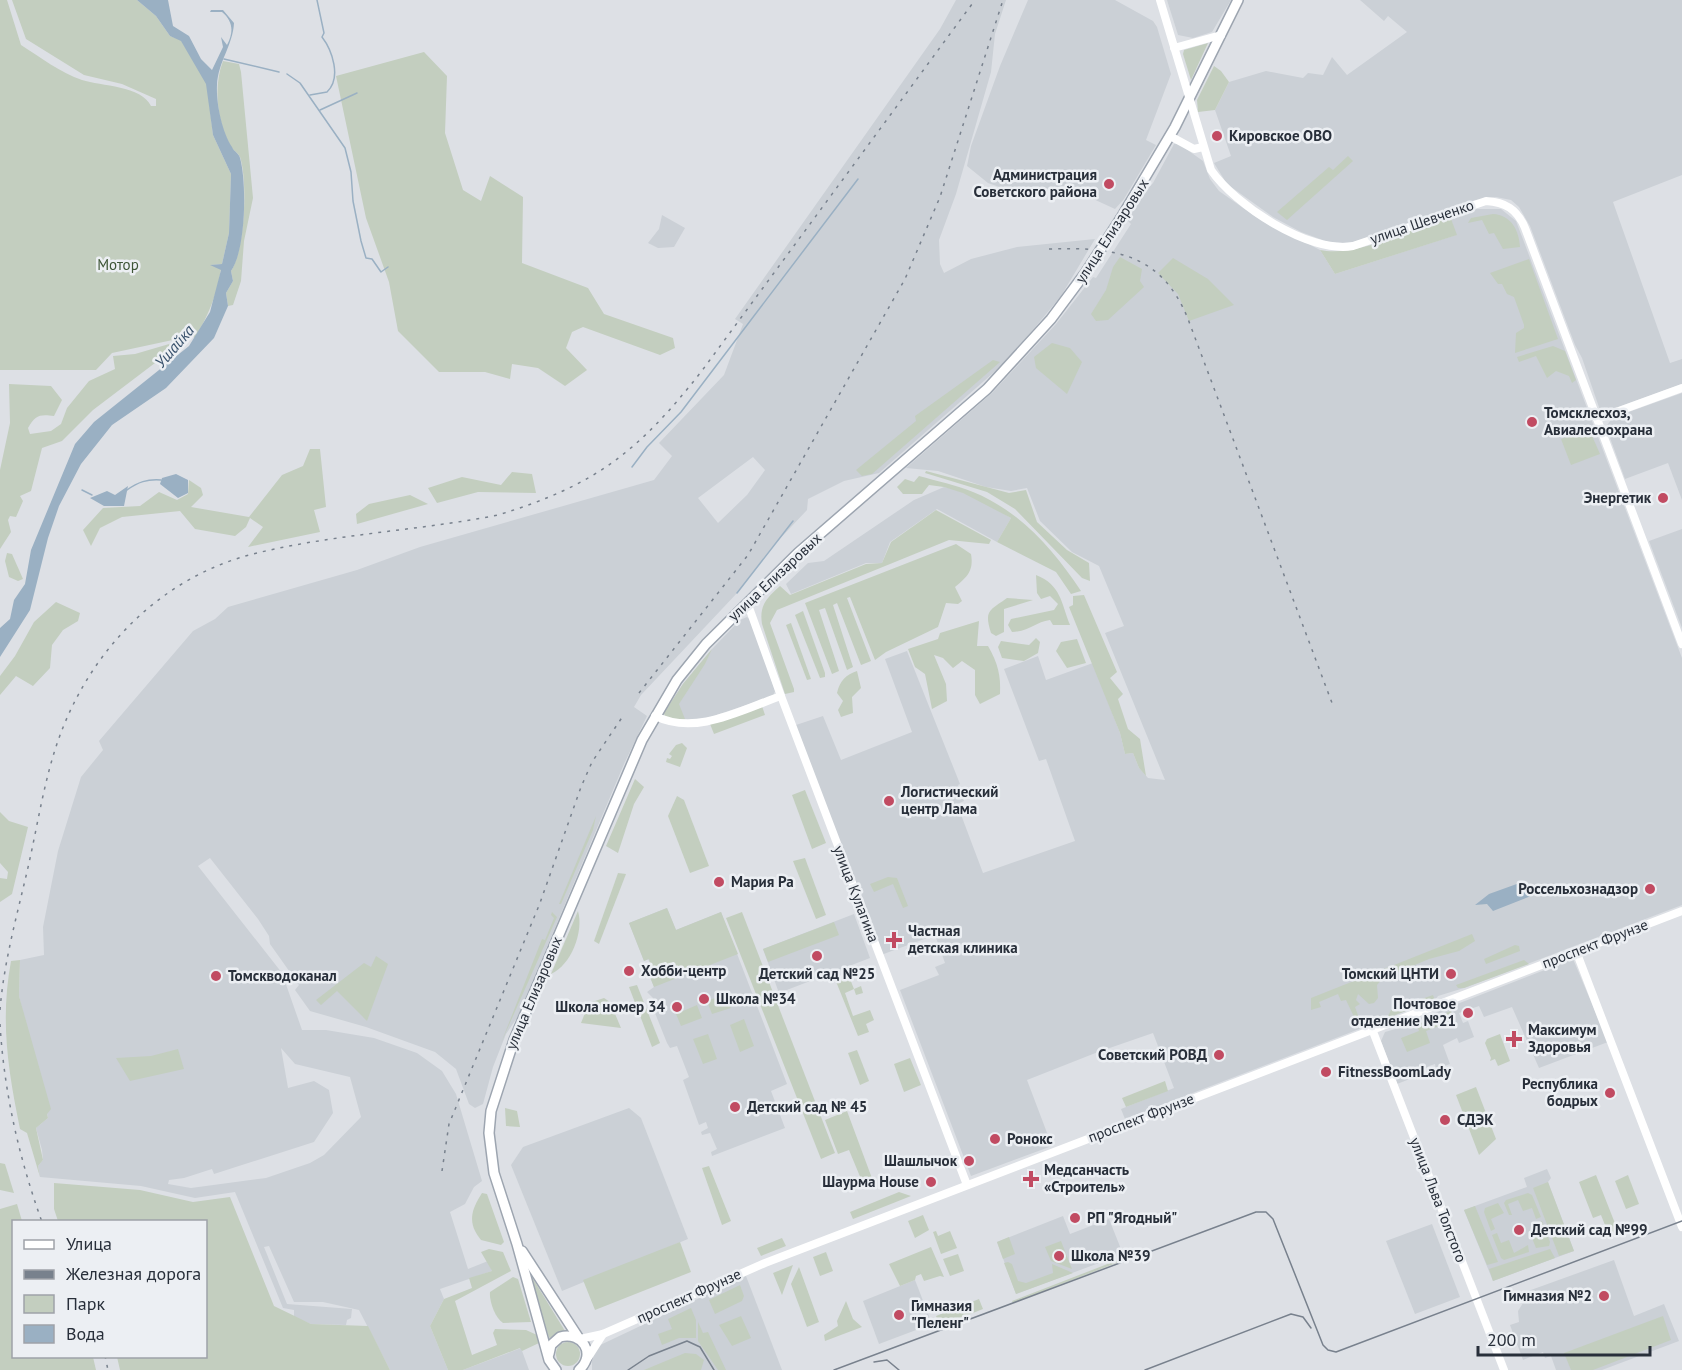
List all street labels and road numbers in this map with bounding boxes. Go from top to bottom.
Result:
street label: улица Елизаровых [1071,174,1153,287]
street label: улица Шевченко [1367,195,1476,248]
street label: улица Елизаровых [724,528,826,625]
street label: улица Кулагина [829,843,884,945]
street label: проспект Фрунзе [1539,915,1651,973]
street label: улица Елизаровых [501,933,566,1052]
street label: проспект Фрунзе [1085,1089,1197,1147]
street label: улица Льва Толстого [1406,1135,1471,1265]
street label: проспект Фрунзе [634,1264,744,1327]

